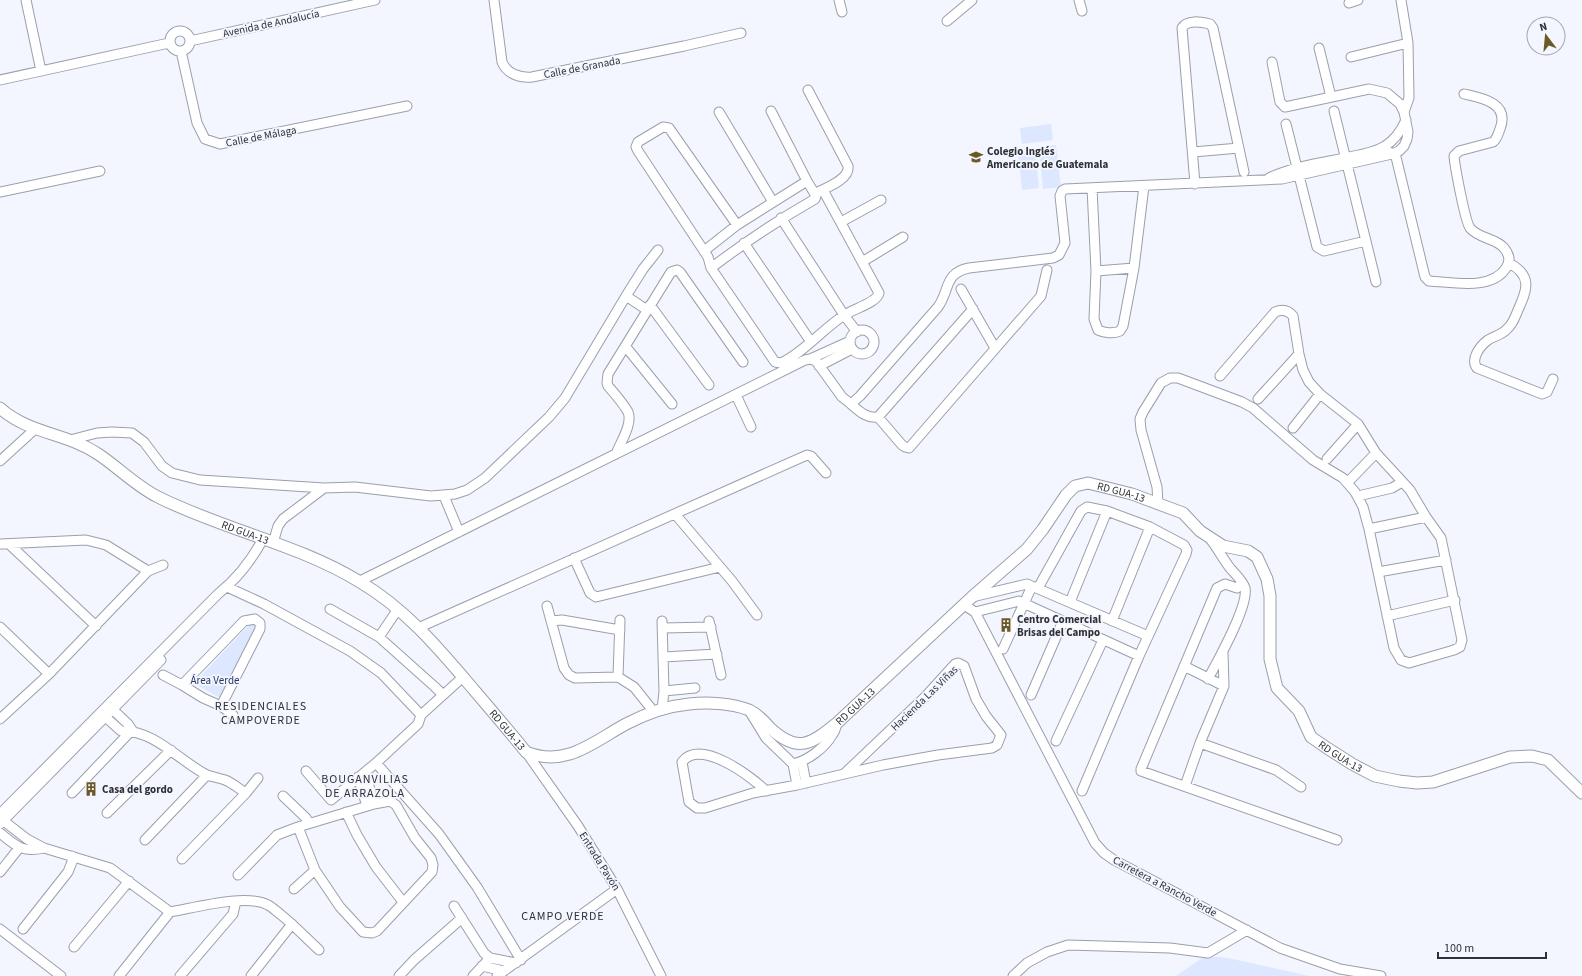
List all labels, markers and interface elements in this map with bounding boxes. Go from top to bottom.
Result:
street label: Avenida de Andalucía [221,6,321,41]
north arrow [1526,16,1566,56]
text: N [1538,19,1549,35]
street label: Calle de Granada [542,53,622,82]
street label: Calle de Málaga [224,122,298,151]
place label: Colegio Inglés Americano de Guatemala [986,144,1108,172]
school or university icon: Colegio Inglés Americano de Guatemala [968,149,984,165]
street label: RD GUA-13 [1095,479,1147,506]
street label: RD GUA-13 [219,517,271,548]
place label: Centro Comercial Brisas del Campo [1017,612,1102,640]
building icon: Centro Comercial Brisas del Campo [998,617,1014,633]
street label: Hacienda Las Viñas [887,662,961,734]
park label: Área Verde [191,673,240,688]
street label: RD GUA-13 [832,684,879,729]
district label: RESIDENCIALES CAMPOVERDE [215,698,307,729]
street label: RD GUA-13 [486,706,529,754]
street label: RD GUA-13 [1315,737,1365,776]
district label: BOUGANVILIAS DE ARRAZOLA [321,771,409,802]
building icon: Casa del gordo [83,781,99,797]
place label: Casa del gordo [102,782,173,797]
street label: Entrada Pavón [576,829,624,894]
street label: Carretera a Rancho Verde [1110,853,1220,921]
district label: CAMPO VERDE [521,908,605,925]
scale bar [1438,934,1546,960]
text: 100 m [1444,940,1474,957]

